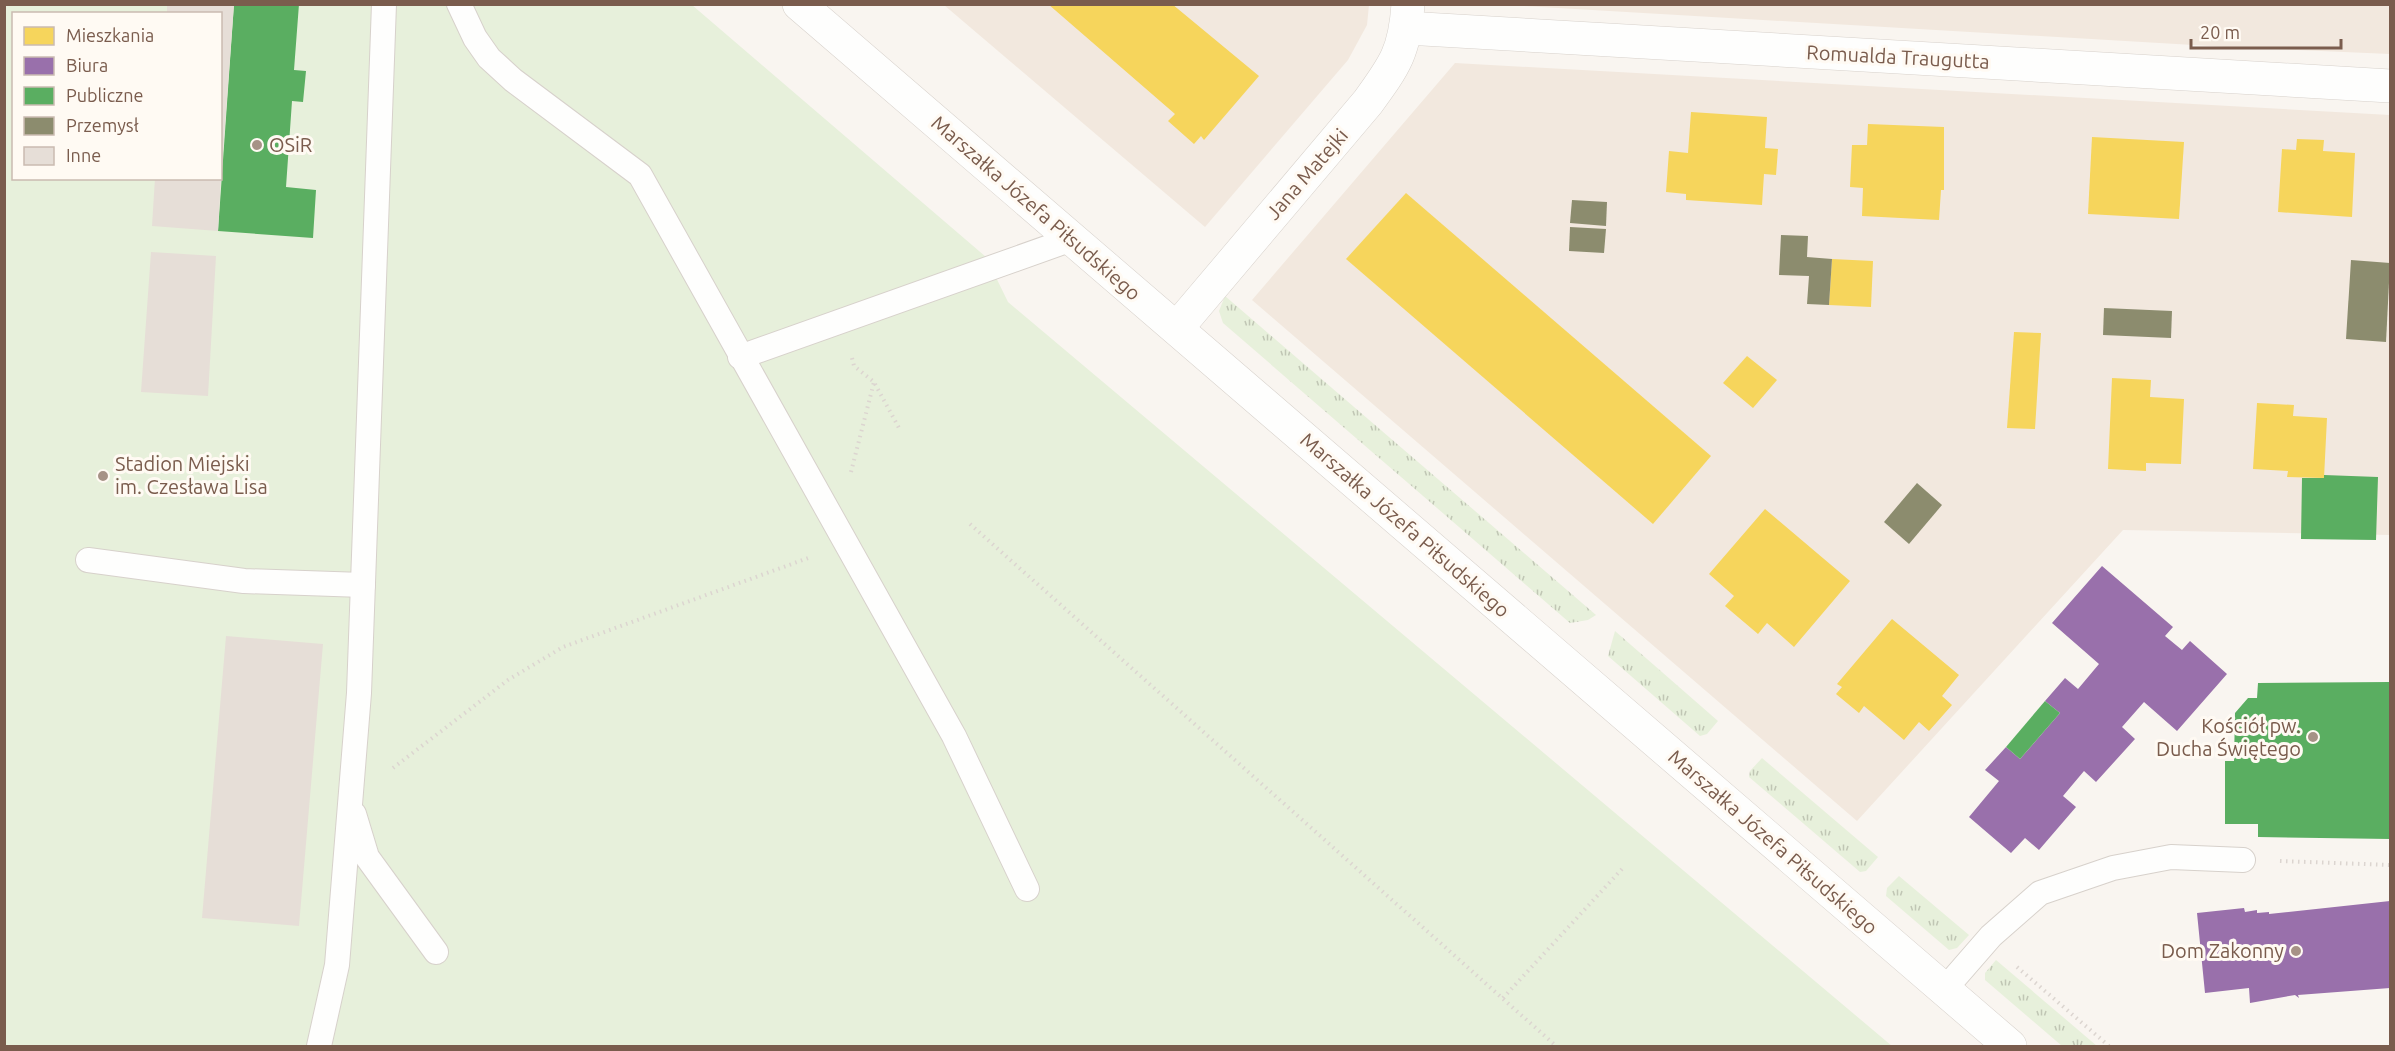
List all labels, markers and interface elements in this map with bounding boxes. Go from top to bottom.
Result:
legend [12,12,222,180]
scale bar [2191,12,2341,50]
text: 20 m [2200,22,2240,42]
text: Mieszkania [66,25,154,45]
street label: Romualda Traugutta [1806,40,1990,73]
text: Biura [66,55,108,75]
text: Publiczne [66,85,144,105]
street label: Marszałka Józefa Piłsudskiego [927,111,1146,305]
text: Przemysł [66,115,139,135]
street label: Jana Matejki [1261,124,1352,224]
place label: OSiR [269,133,312,156]
marker: OSiR [250,138,264,152]
text: Inne [66,145,101,165]
street label: Marszałka Józefa Piłsudskiego [1296,428,1515,622]
place label: Stadion Miejski im. Czesława Lisa [115,452,268,498]
marker: Stadion Miejski im. Czesława Lisa [96,469,110,483]
place label: Kościół pw. Ducha Świętego [2156,714,2301,760]
marker: Kościół pw. Ducha Świętego [2306,730,2320,744]
street label: Marszałka Józefa Piłsudskiego [1664,745,1883,939]
place label: Dom Zakonny [2161,939,2284,962]
marker: Dom Zakonny [2289,944,2303,958]

